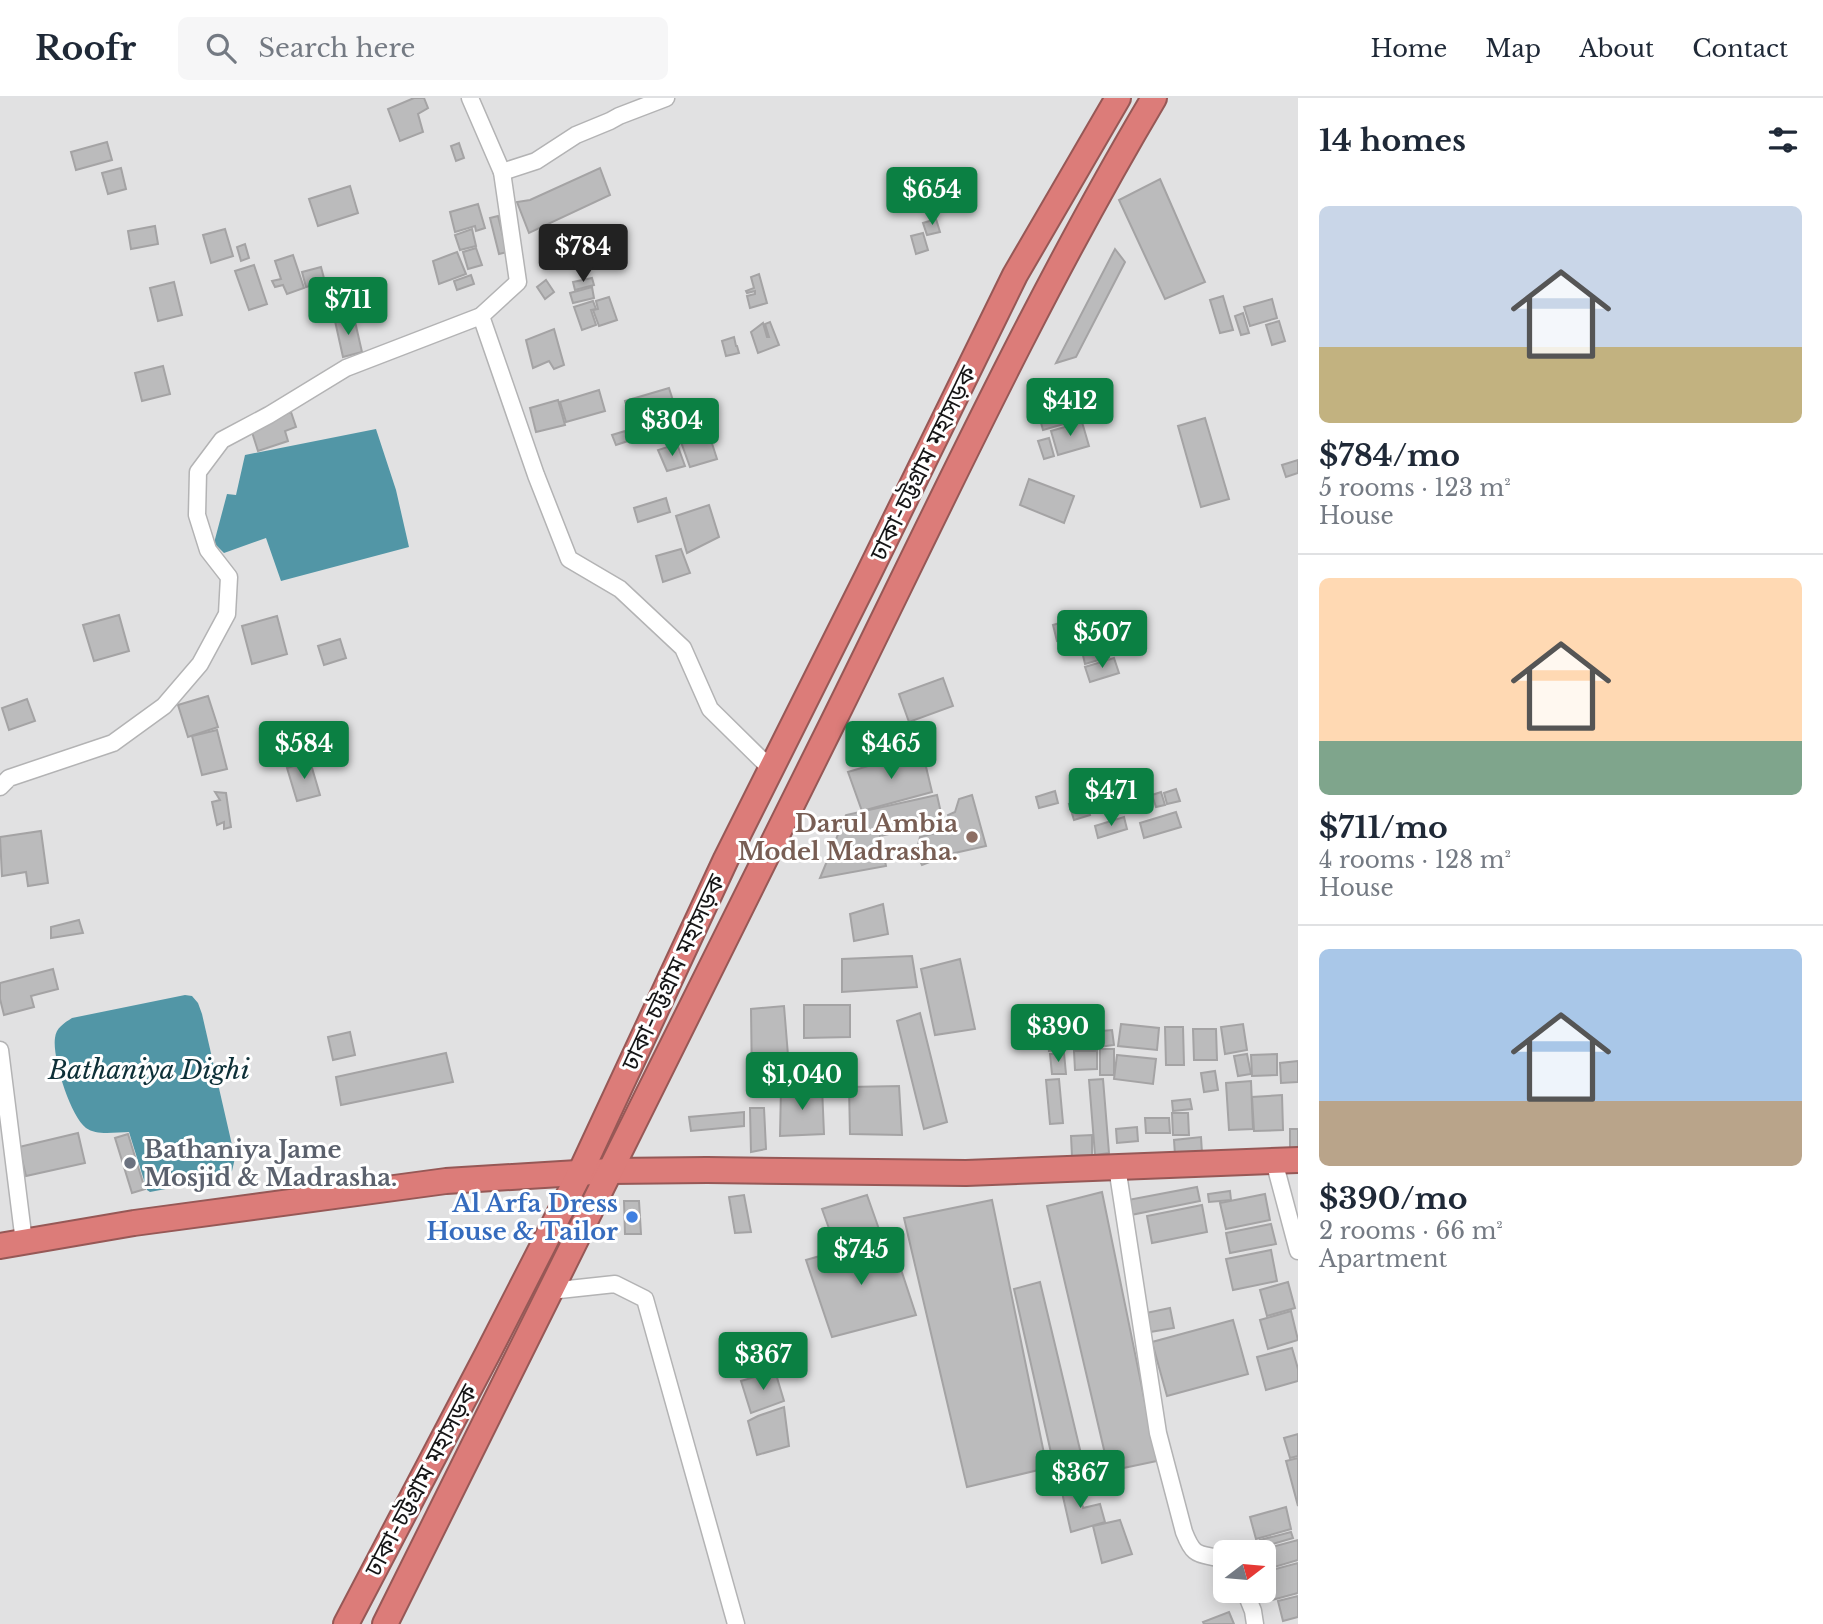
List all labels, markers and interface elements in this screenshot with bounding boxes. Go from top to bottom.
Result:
search box [178,17,668,80]
text: Roofr [35,28,136,69]
icon: search [202,29,240,67]
text: Search here [258,32,416,64]
text: Home [1371,34,1447,63]
text: Map [1485,34,1541,63]
text: About [1579,34,1654,63]
text: Contact [1692,34,1788,63]
icon: filters [1764,121,1802,159]
text: 14 homes [1319,122,1466,159]
pin: $654 [891,167,973,227]
text: $654 [902,176,962,204]
pin: $784 [542,225,624,284]
text: $784 [555,233,611,261]
icon: home [1498,251,1624,377]
pin: $711 [307,278,389,337]
text: $711 [324,286,372,314]
street label: ঢাকা-চট্টগ্রাম মহাসড়ক [863,360,983,566]
pin: $412 [1029,378,1111,438]
text: $412 [1042,387,1098,415]
pin: $304 [631,398,713,458]
text: $304 [641,407,703,435]
text: $784/mo [1319,437,1460,474]
text: 5 rooms · 123 m² [1319,474,1511,502]
text: House [1319,502,1394,530]
pin: $507 [1061,610,1143,670]
text: $507 [1073,619,1131,647]
icon: home [1498,623,1624,749]
pin: $584 [263,722,345,781]
pin: $465 [850,722,932,781]
text: $584 [275,730,333,758]
text: $465 [861,730,921,758]
pin: $471 [1070,768,1152,828]
text: $471 [1085,777,1137,805]
place label: Darul Ambia Model Madrasha. [738,809,958,866]
text: $711/mo [1319,809,1448,846]
marker: Darul Ambia Model Madrasha. [964,829,980,845]
text: 4 rooms · 128 m² [1319,846,1511,874]
street label: ঢাকা-চট্টগ্রাম মহাসড়ক [614,869,731,1075]
text: House [1319,874,1394,902]
icon: home [1498,994,1624,1120]
pin: $390 [1017,1004,1099,1064]
text: $390 [1027,1013,1089,1041]
pin: $1,040 [745,1052,859,1112]
water label: Bathaniya Dighi [47,1054,250,1086]
text: $1,040 [762,1061,842,1089]
place label: Bathaniya Jame Mosjid & Madrasha. [144,1135,397,1192]
marker: Bathaniya Jame Mosjid & Madrasha. [122,1155,138,1171]
text: $390/mo [1319,1180,1468,1217]
place label: Al Arfa Dress House & Tailor [427,1189,618,1246]
marker: Al Arfa Dress House & Tailor [624,1209,640,1225]
text: 2 rooms · 66 m² [1319,1217,1503,1245]
pin: $745 [820,1228,902,1287]
text: $745 [833,1236,889,1264]
text: Apartment [1319,1245,1447,1273]
pin: $367 [722,1332,804,1392]
text: $367 [735,1341,791,1369]
street label: ঢাকা-চট্টগ্রাম মহাসড়ক [358,1379,484,1582]
pin: $367 [1039,1450,1121,1510]
text: $367 [1052,1459,1108,1487]
north arrow [1213,1540,1276,1603]
map controls [1213,1540,1276,1603]

